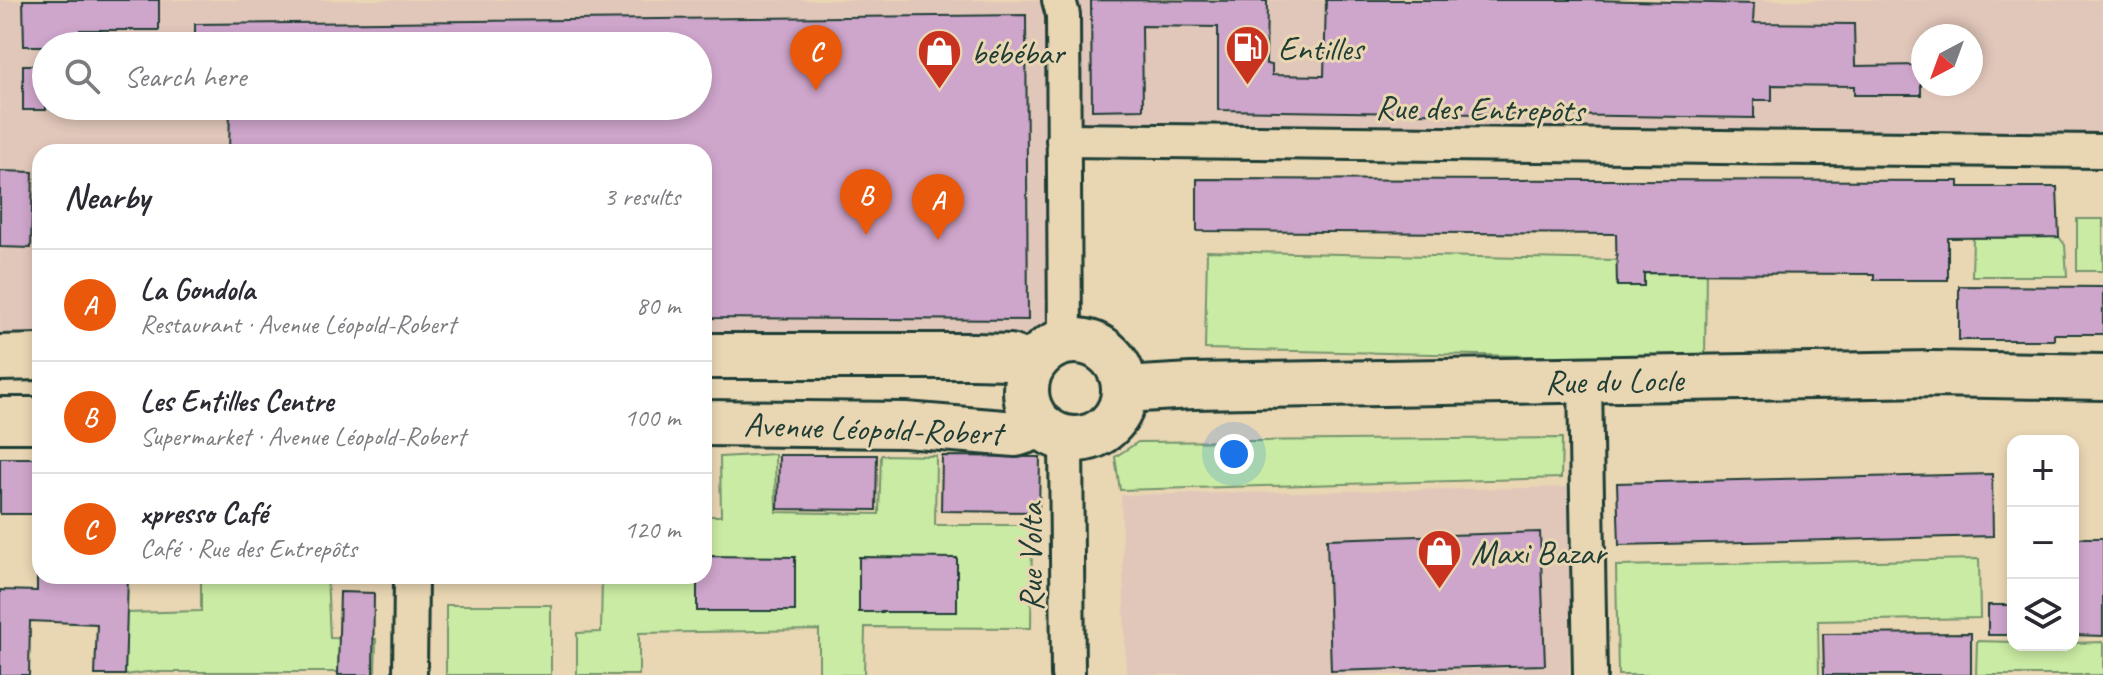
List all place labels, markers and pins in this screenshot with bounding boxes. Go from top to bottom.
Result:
fuel station icon: Entilles [1223,24,1271,87]
pin: C [790,25,842,91]
place label: Entilles [1278,27,1365,70]
shop icon: bébébar [916,28,964,91]
place label: bébébar [971,31,1067,74]
pin: B [840,169,892,235]
pin: A [912,174,964,240]
shop icon: Maxi Bazar [1416,528,1464,591]
place label: Maxi Bazar [1471,531,1609,574]

